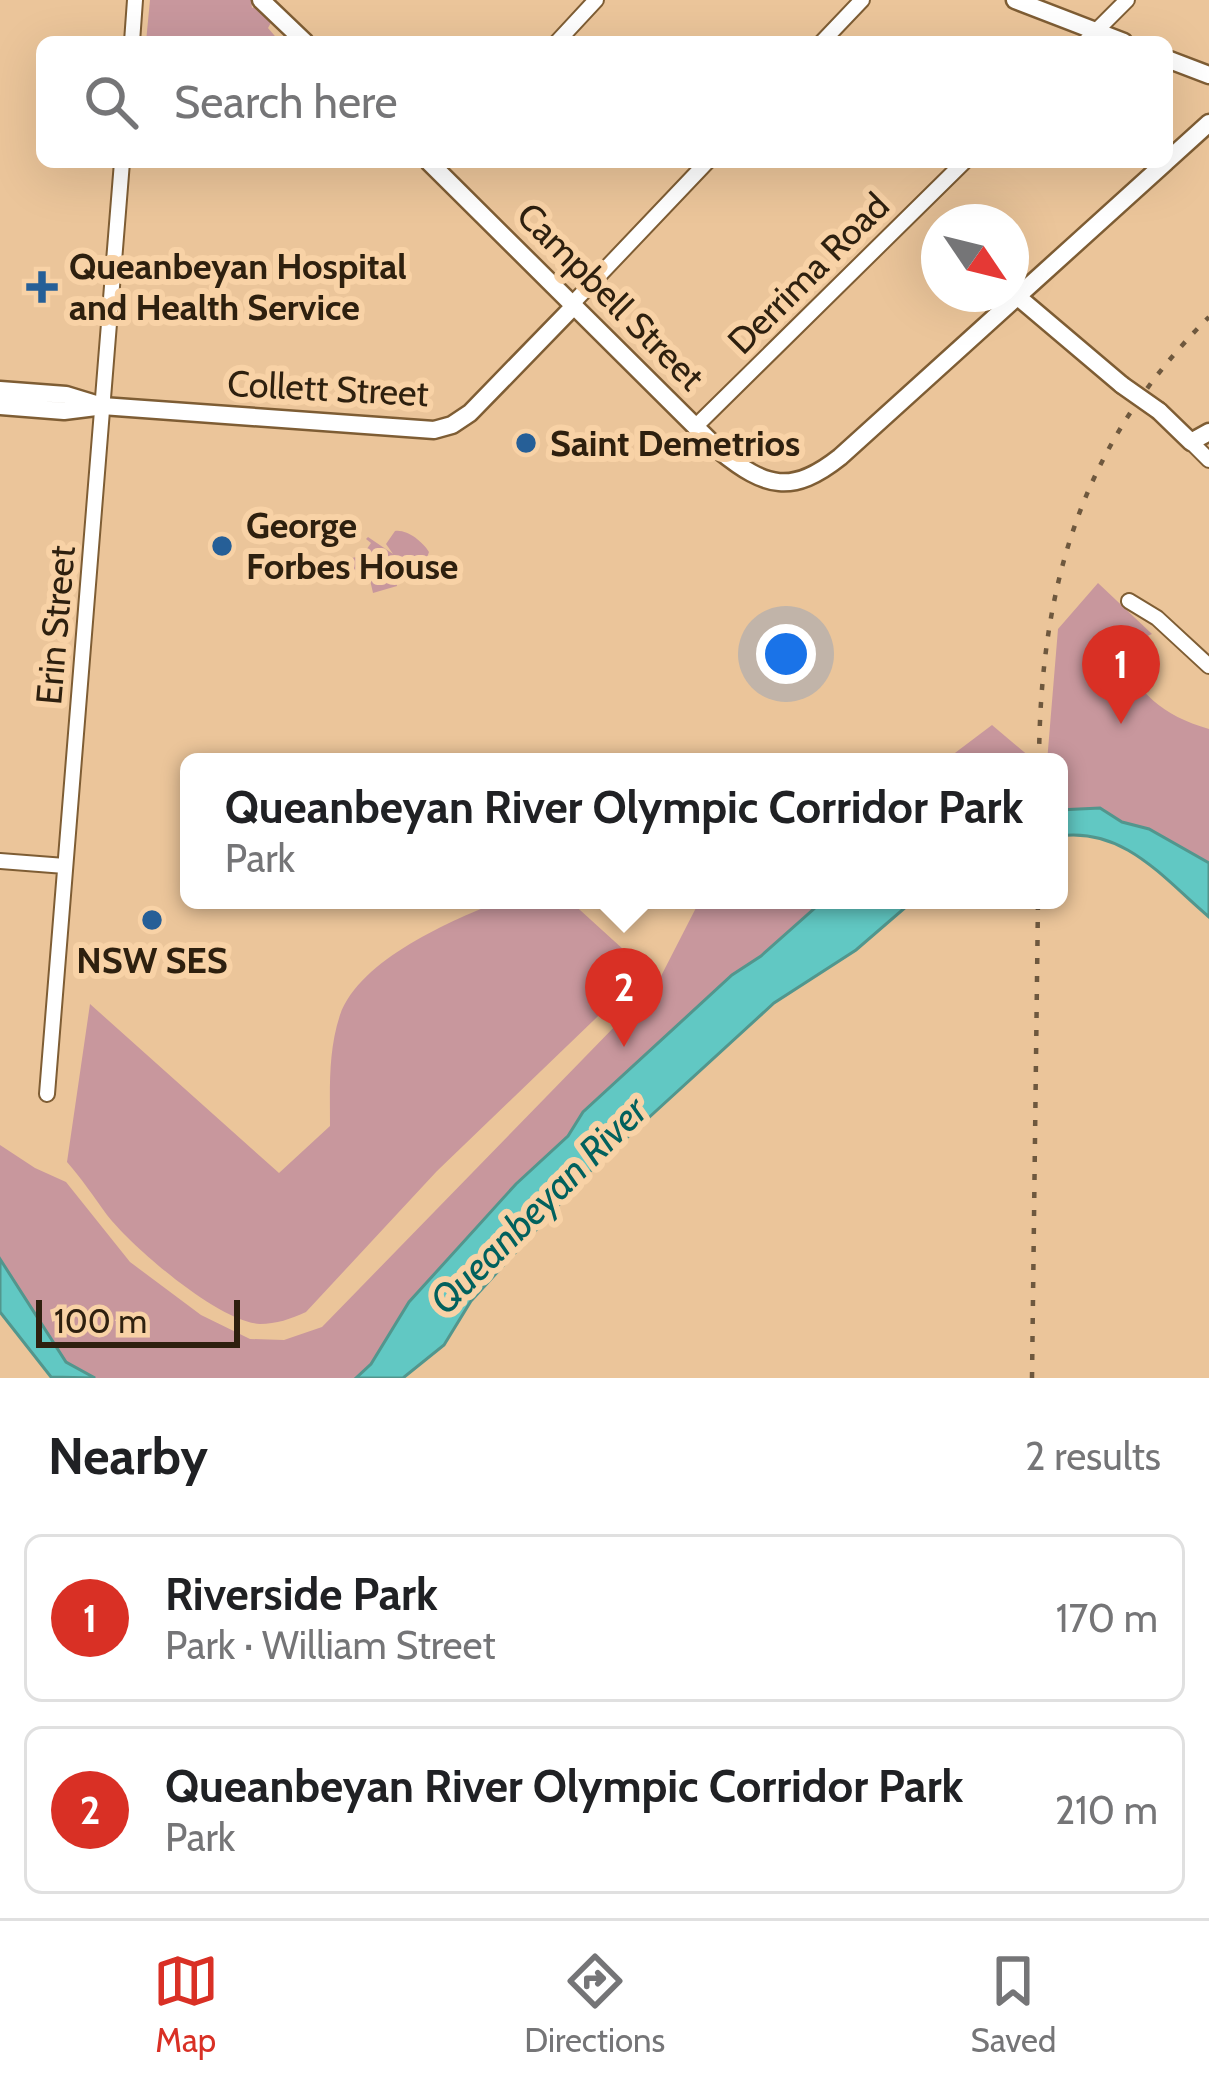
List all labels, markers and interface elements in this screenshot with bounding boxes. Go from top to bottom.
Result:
search box [36,36,1173,168]
icon: search [78,69,144,135]
text: Search here [174,75,398,129]
street label: Derrima Road [718,183,898,363]
street label: Campbell Street [508,193,714,399]
north arrow [921,204,1029,312]
place label: Queanbeyan Hospital and Health Service [69,244,407,329]
marker: Queanbeyan Hospital and Health Service [26,271,58,303]
street label: Collett Street [226,361,430,415]
place label: Saint Demetrios [550,421,800,465]
marker: Saint Demetrios [513,430,539,456]
place label: George Forbes House [246,503,458,588]
marker: George Forbes House [209,533,235,559]
street label: Erin Street [26,544,84,706]
your location [756,624,816,684]
pin: 1 [1082,625,1160,724]
popup [180,753,1068,909]
text: Queanbeyan River Olympic Corridor Park [225,780,1023,834]
text: Park [225,834,295,882]
marker: NSW SES [139,907,165,933]
place label: NSW SES [76,938,228,982]
pin: 2 [585,948,663,1047]
water label: Queanbeyan River [419,1085,658,1324]
scale bar [36,1294,240,1347]
text: 100 m [54,1301,147,1341]
text: Nearby [48,1425,208,1487]
text: 2 results [1025,1432,1161,1480]
text: Riverside Park [165,1567,438,1621]
text: 1 [83,1594,97,1642]
text: 170 m [1056,1594,1158,1642]
text: Park · William Street [165,1621,496,1669]
text: Queanbeyan River Olympic Corridor Park [165,1759,963,1813]
text: 2 [80,1786,100,1834]
text: 210 m [1055,1786,1158,1834]
text: Park [165,1813,235,1861]
tab: Map [153,1948,219,2060]
tab: Directions [524,1948,665,2060]
tab: Saved [971,1948,1056,2060]

